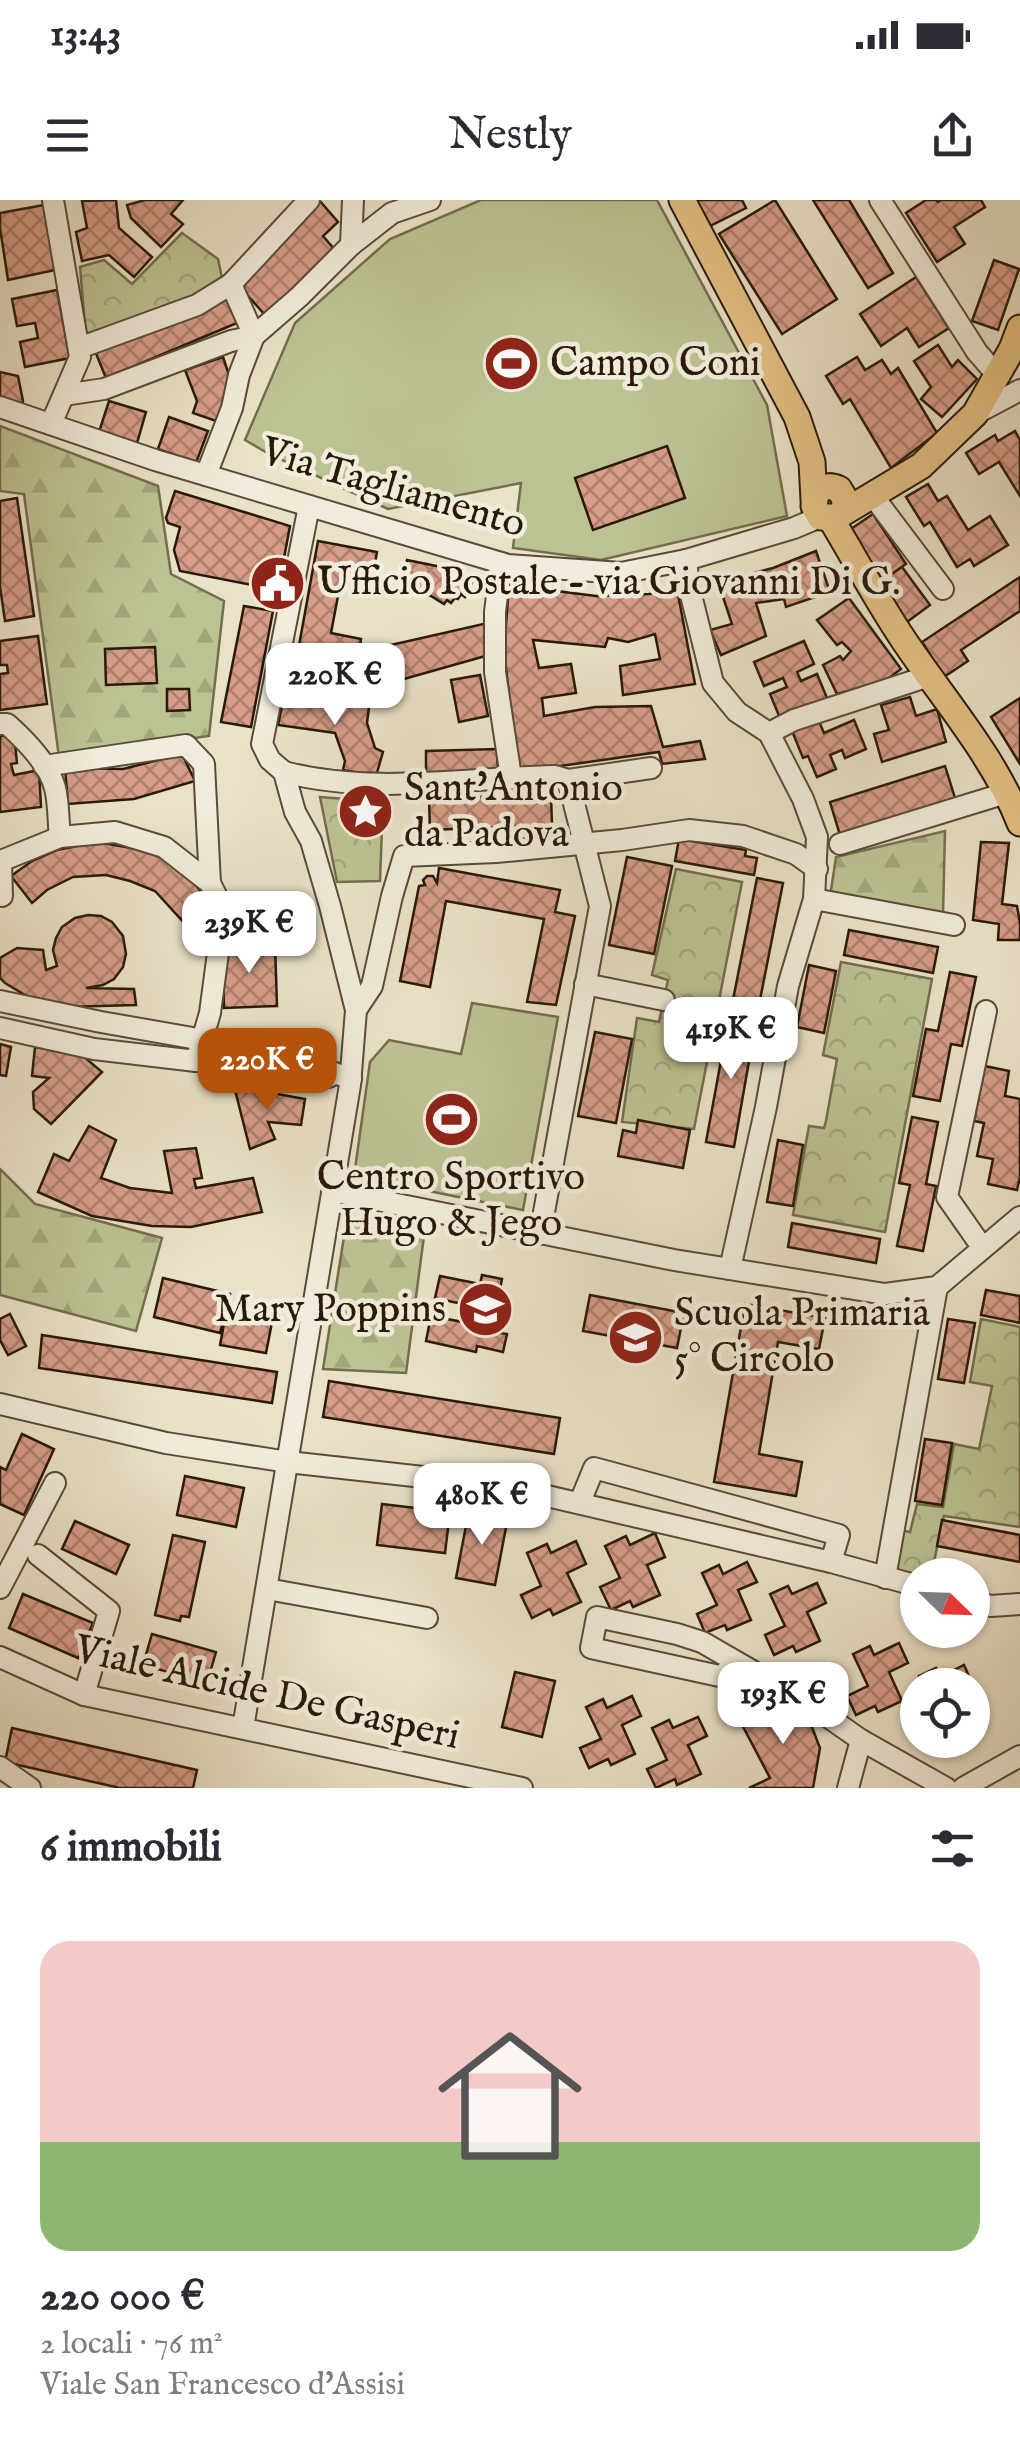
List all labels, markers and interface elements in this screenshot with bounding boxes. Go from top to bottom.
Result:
text: 13:43 [50,11,121,59]
text: Nestly [448,107,572,164]
icon: menu [40,108,95,163]
icon: share [925,108,980,163]
sports icon: Campo Coni [481,334,541,394]
place label: Campo Coni [550,339,761,390]
street label: Via Tagliamento [254,427,531,551]
public building icon: Ufficio Postale - via Giovanni Di G. [248,553,308,613]
place label: Ufficio Postale - via Giovanni Di G. [317,558,900,609]
pin: 220K € [254,643,416,728]
text: 220K € [288,655,382,696]
place label: Sant'Antonio da Padova [404,764,623,861]
place icon: Sant'Antonio da Padova [335,782,395,842]
pin: 239K € [168,891,330,976]
text: 239K € [204,903,294,944]
pin: 419K € [650,997,812,1082]
text: 419K € [686,1009,776,1050]
pin: 220K € [186,1028,348,1113]
text: 220K € [220,1040,314,1081]
sports icon: Centro Sportivo Hugo & Jego [421,1089,481,1149]
place label: Centro Sportivo Hugo & Jego [317,1153,585,1250]
school or university icon: Mary Poppins [455,1280,515,1340]
place label: Mary Poppins [215,1285,446,1336]
place label: Scuola Primaria 5° Circolo [674,1289,931,1386]
school or university icon: Scuola Primaria 5° Circolo [605,1307,665,1367]
pin: 480K € [401,1463,563,1548]
text: 480K € [436,1475,528,1516]
north arrow [900,1558,990,1648]
map controls [900,1558,990,1758]
street label: Viale Alcide De Gasperi [68,1625,465,1763]
pin: 193K € [702,1662,864,1747]
button: locate [900,1668,990,1758]
text: 193K € [740,1674,826,1715]
icon: filters [925,1821,980,1876]
text: 6 immobili [40,1822,222,1875]
icon: home [420,2006,600,2186]
text: 220 000 € [40,2271,205,2324]
text: 2 locali · 76 m² [40,2324,223,2365]
text: Viale San Francesco d'Assisi [40,2365,405,2406]

